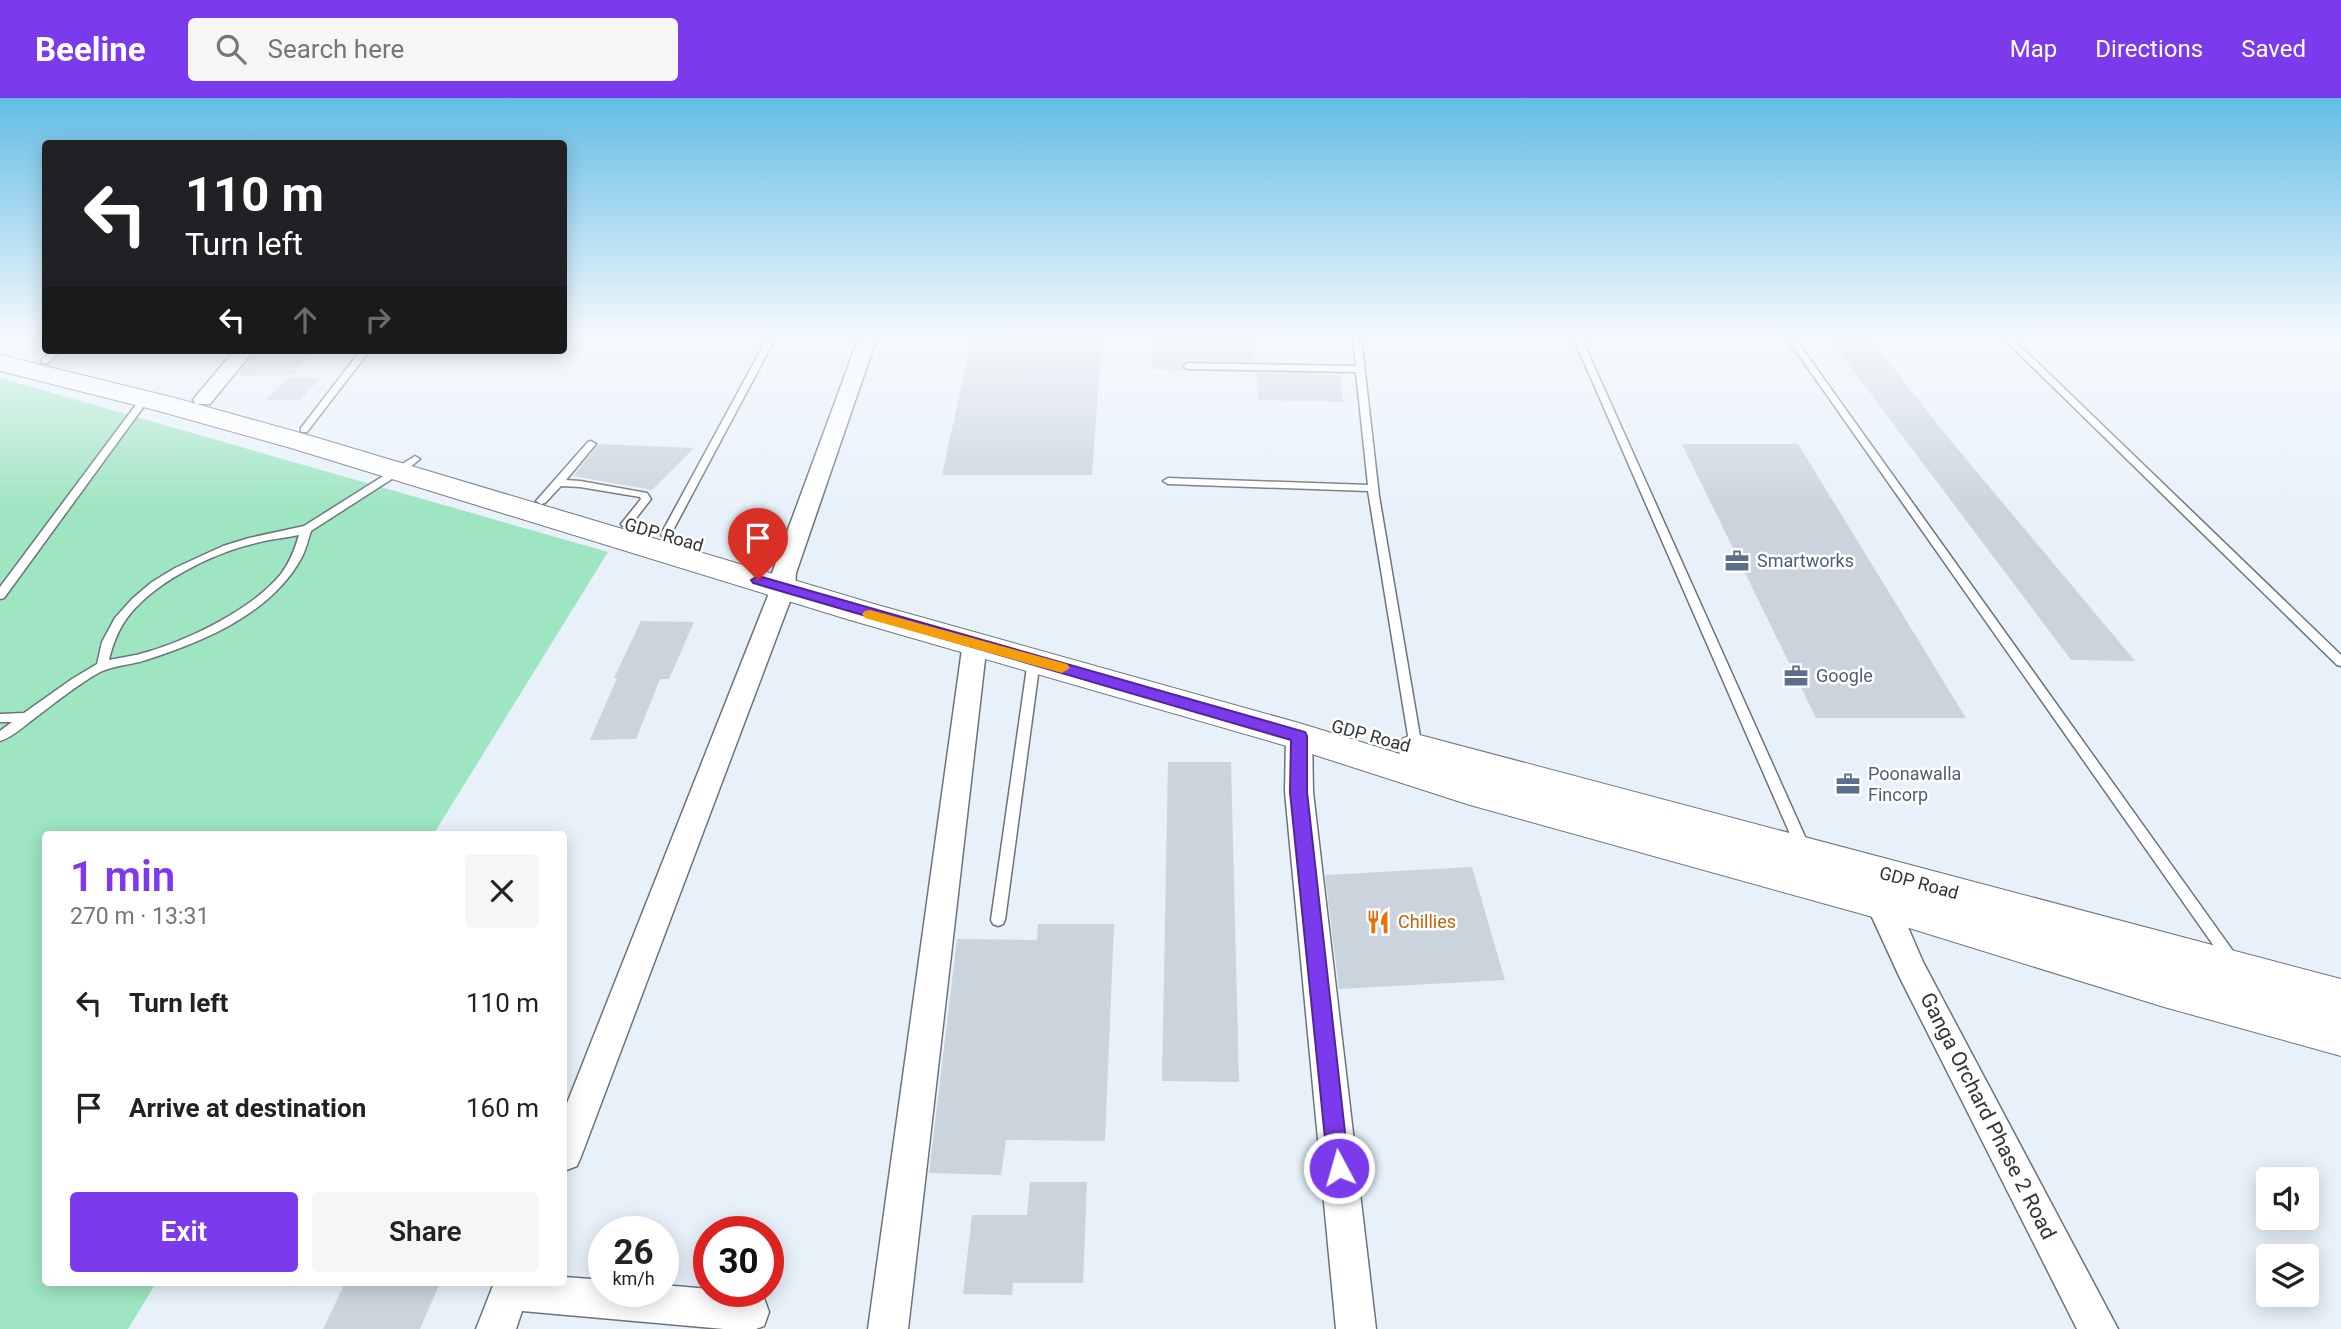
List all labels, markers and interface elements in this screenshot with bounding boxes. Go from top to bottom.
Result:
search box [188,18,678,81]
text: Beeline [35,30,146,69]
icon: search [212,30,250,68]
text: Search here [268,34,404,64]
text: Map [2010,35,2057,63]
text: Directions [2095,35,2203,63]
text: Saved [2241,35,2306,63]
text: 110 m [185,166,324,223]
icon: left [70,168,161,259]
text: Turn left [185,225,303,263]
icon: left [213,301,251,339]
icon: ahead [286,301,324,339]
icon: right [359,301,397,339]
pin [728,508,788,580]
street label: GDP Road [622,513,706,556]
icon: arrive [739,519,777,557]
office icon: Smartworks [1723,547,1751,575]
place label: Smartworks [1757,550,1854,571]
office icon: Google [1782,662,1810,690]
place label: Google [1816,665,1873,686]
street label: GDP Road [1329,715,1413,756]
place label: Poonawalla Fincorp [1868,763,1961,805]
office icon: Poonawalla Fincorp [1834,770,1862,798]
text: 1 min [70,852,175,901]
button: close [465,854,539,928]
street label: GDP Road [1877,862,1961,903]
text: 270 m · 13:31 [70,903,209,930]
restaurant icon: Chillies [1364,908,1392,936]
place label: Chillies [1398,911,1456,932]
icon: left [70,984,108,1022]
text: Turn left [129,988,228,1018]
text: 110 m [466,988,539,1018]
street label: Ganga Orchard Phase 2 Road [1915,989,2061,1243]
icon: arrive [70,1089,108,1127]
text: Arrive at destination [129,1093,366,1123]
text: 160 m [466,1093,539,1123]
position arrow [1302,1131,1376,1205]
map controls [2256,1167,2319,1307]
button: sound [2256,1167,2319,1230]
button: Exit [70,1192,298,1272]
button: Share [312,1192,539,1272]
speed limit sign: 30 [693,1216,784,1307]
text: 26 [613,1232,654,1273]
button: layers [2256,1244,2319,1307]
text: km/h [612,1268,655,1289]

